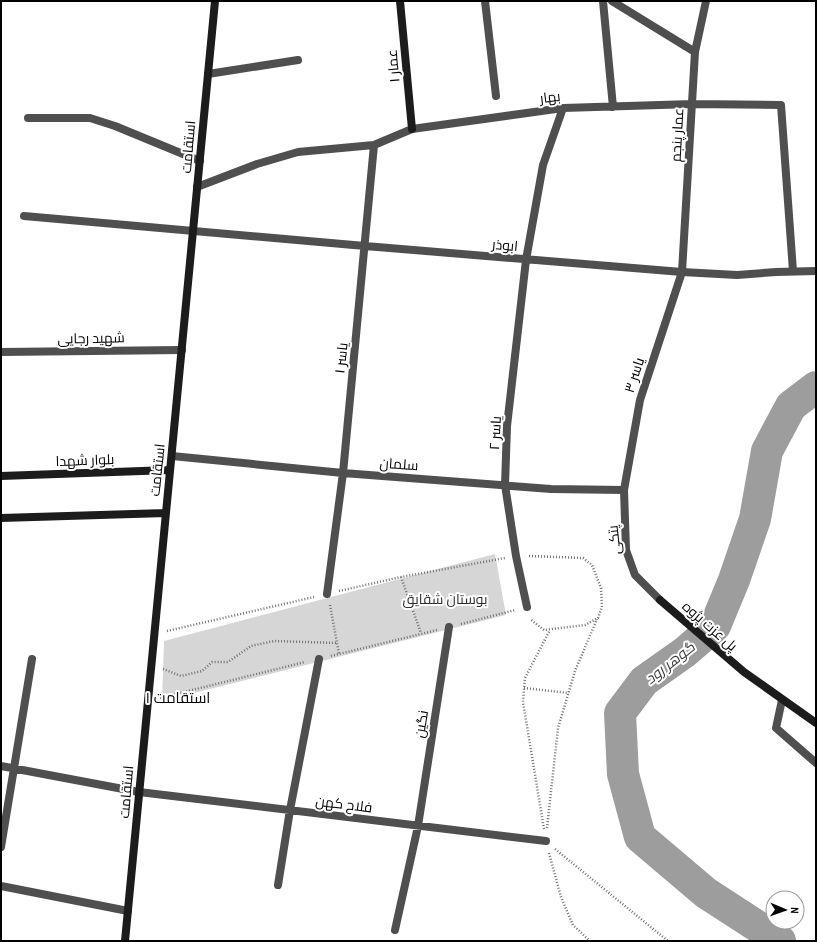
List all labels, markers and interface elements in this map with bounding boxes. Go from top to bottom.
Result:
street label: عمار ۱ [383,49,403,83]
street label: بهار [538,87,561,107]
street label: عمار پنجم [667,107,688,163]
street label: استقامت [177,120,199,174]
street label: ابوذر [490,235,519,255]
street label: شهید رجایی [57,328,125,348]
street label: یاسر ۱ [330,341,352,374]
street label: یاسر ۳ [620,355,648,395]
street label: یاسر ۲ [485,415,505,450]
street label: استقامت [145,443,169,497]
street label: بلوار شهدا [55,450,115,470]
street label: سلمان [379,454,419,474]
street label: پتکی [603,524,625,556]
park label: بوستان شقایق [402,590,488,608]
street label: پل عزت پژوه [678,597,741,656]
water label: گوهر رود [640,636,700,689]
district label: استقامت ۱ [146,687,210,708]
street label: نگین [410,709,432,739]
street label: استقامت [115,765,137,819]
street label: فلاح کهن [315,792,373,816]
north arrow [765,890,805,930]
text: N [788,907,802,914]

